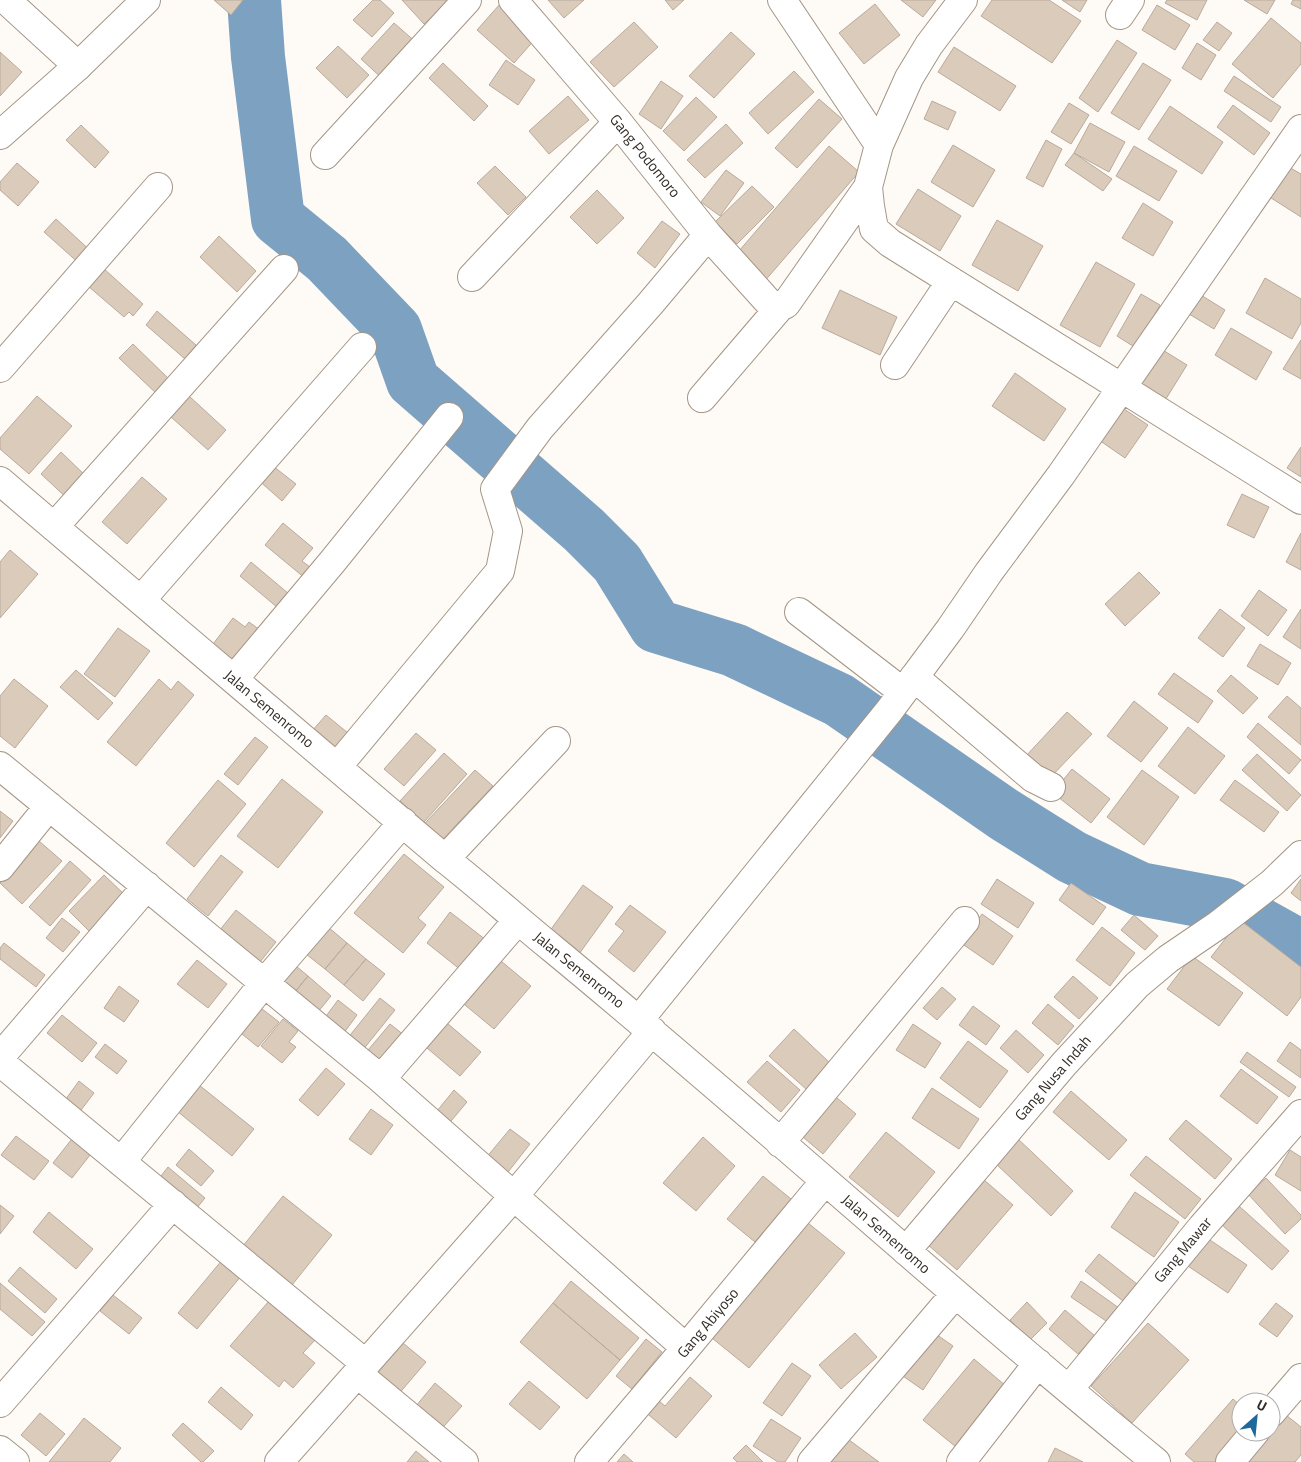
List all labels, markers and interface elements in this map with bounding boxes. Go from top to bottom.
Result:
street label: Gang Podomoro [604,109,686,203]
street label: Jalan Semenromo [219,664,319,753]
street label: Jalan Semenromo [529,926,630,1014]
street label: Gang Nusa Indah [1009,1030,1096,1126]
street label: Jalan Semenromo [837,1188,936,1279]
street label: Gang Mawar [1148,1212,1217,1288]
street label: Gang Abiyoso [671,1282,744,1363]
north arrow [1231,1392,1281,1442]
text: U [1253,1394,1271,1416]

